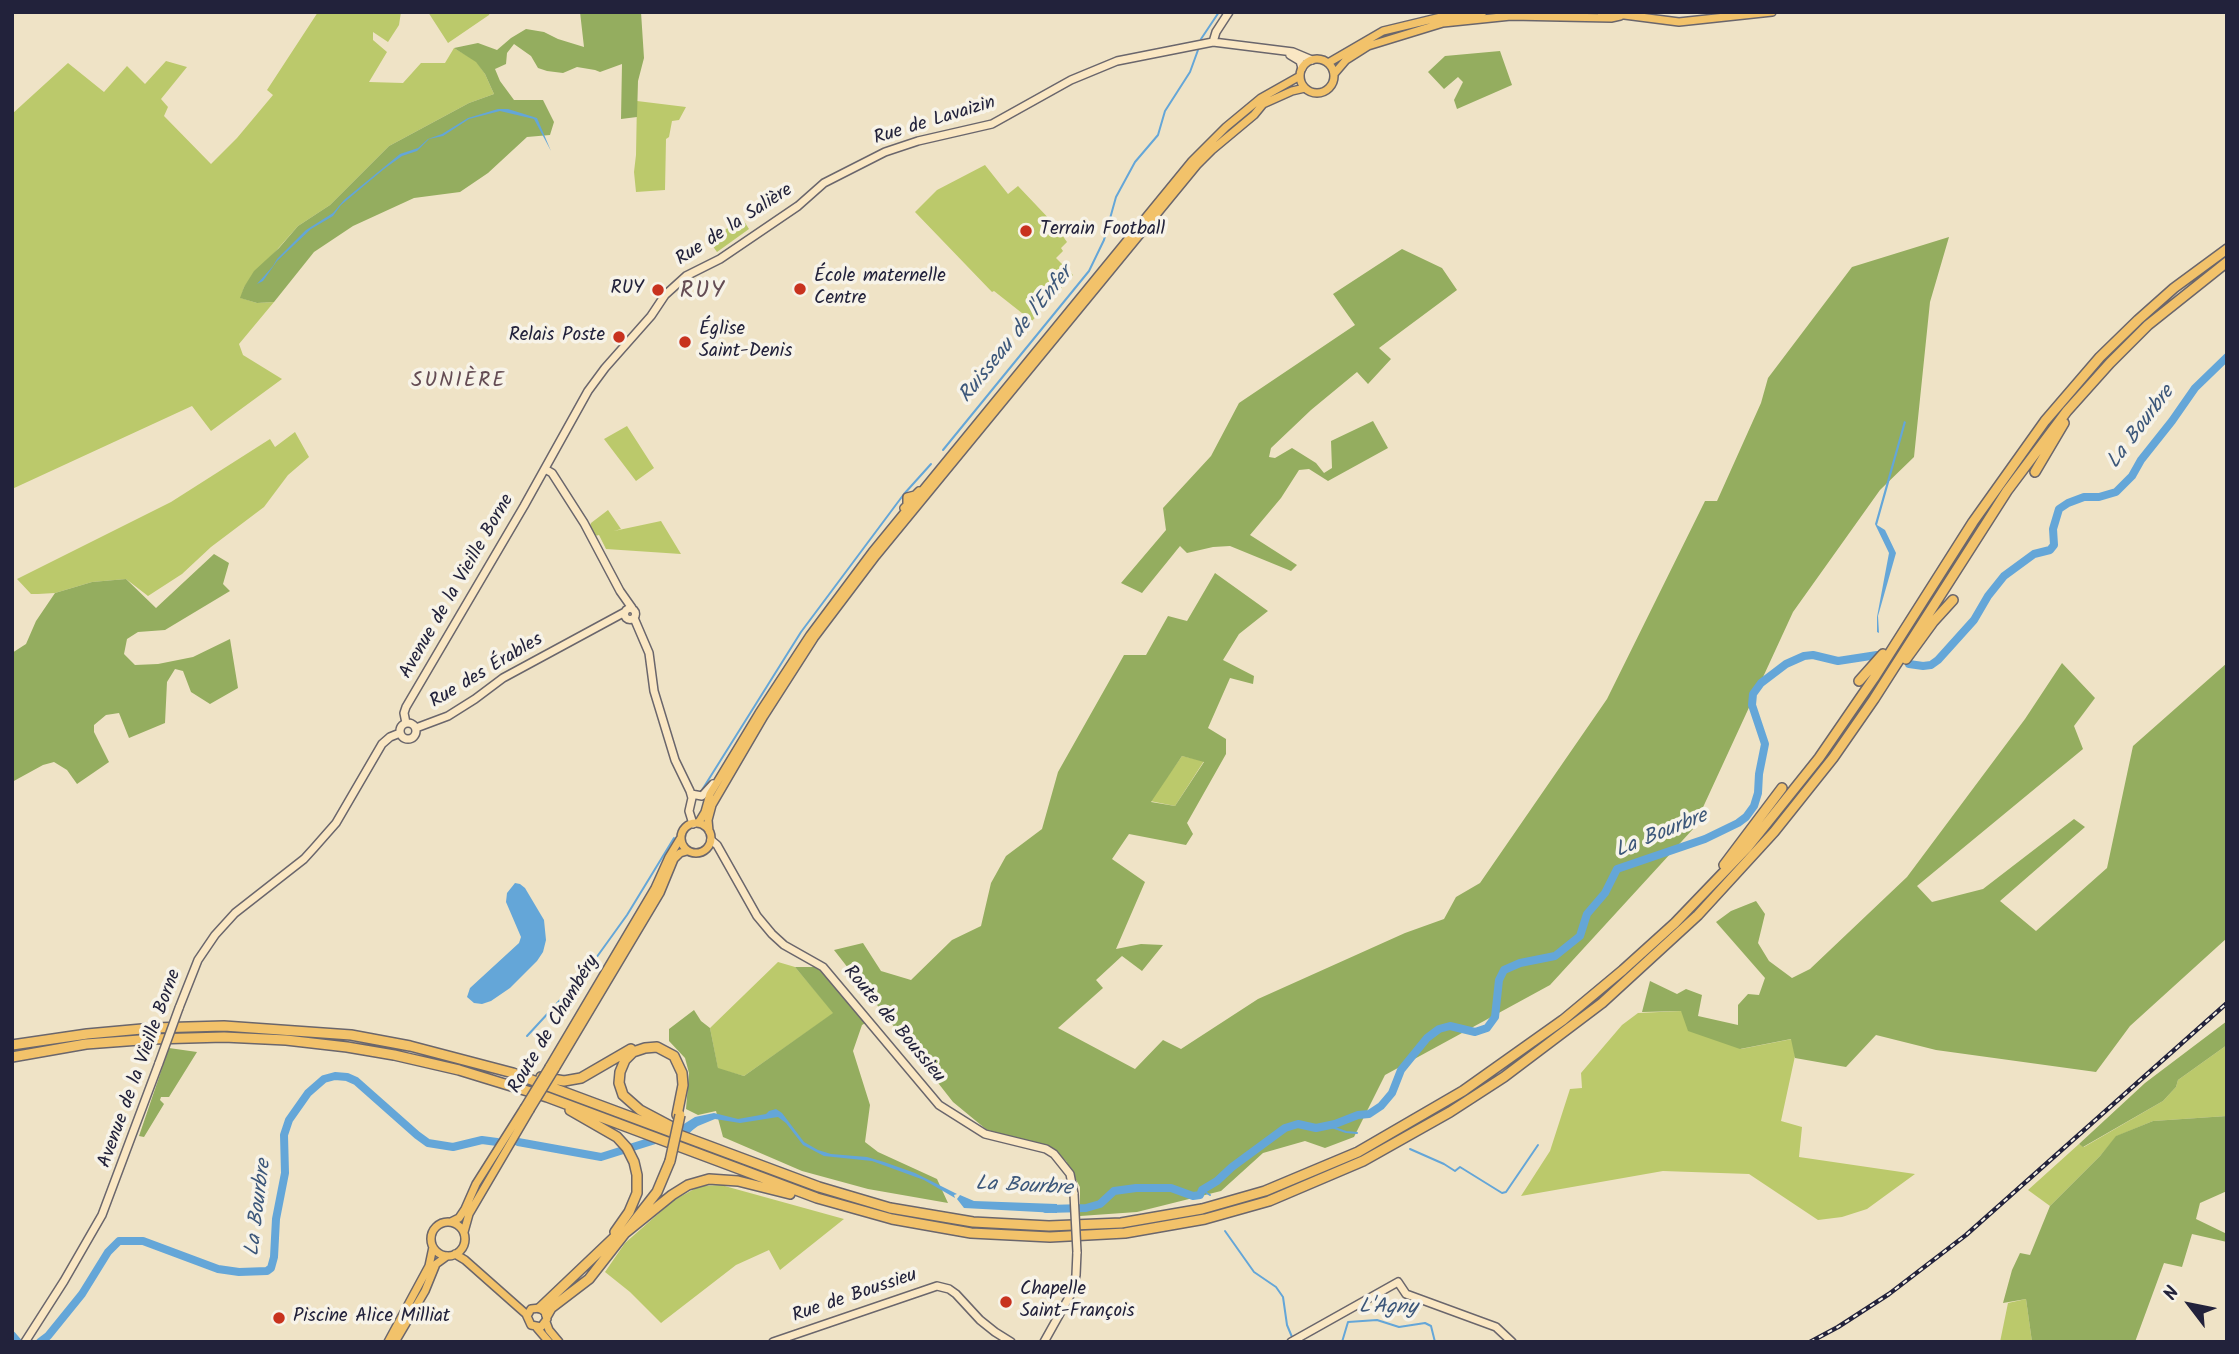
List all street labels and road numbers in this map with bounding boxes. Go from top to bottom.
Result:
street label: Rue de Lavaizin [872,93,998,151]
street label: Rue de la Salière [672,180,798,272]
street label: Avenue de la Vieille Borne [396,491,520,683]
street label: Rue des Érables [426,629,548,715]
street label: Route de Chambéry [505,952,605,1098]
street label: Route de Boussieu [837,962,949,1088]
street label: Avenue de la Vieille Borne [95,967,187,1171]
street label: Rue de Boussieu [790,1265,920,1329]

